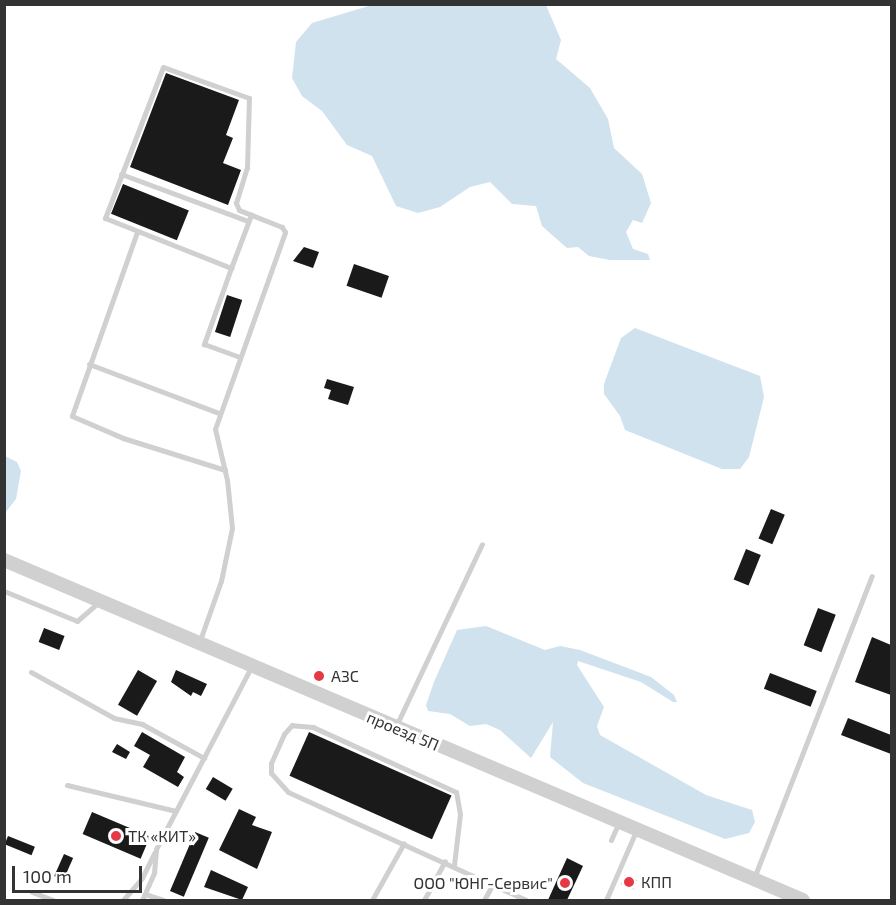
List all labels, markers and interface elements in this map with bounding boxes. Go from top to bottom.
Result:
place label: АЗС [331,666,359,686]
marker: АЗС [312,669,326,683]
street label: проезд 5П [364,707,442,755]
place label: ТК «КИТ» [128,826,196,846]
marker: ТК «КИТ» [109,829,123,843]
scale bar [15,854,146,892]
text: 100 m [23,865,72,887]
place label: КПП [641,872,672,892]
place label: ООО "ЮНГ-Сервис" [413,873,553,893]
marker: КПП [622,875,636,889]
marker: ООО "ЮНГ-Сервис" [558,876,572,890]

